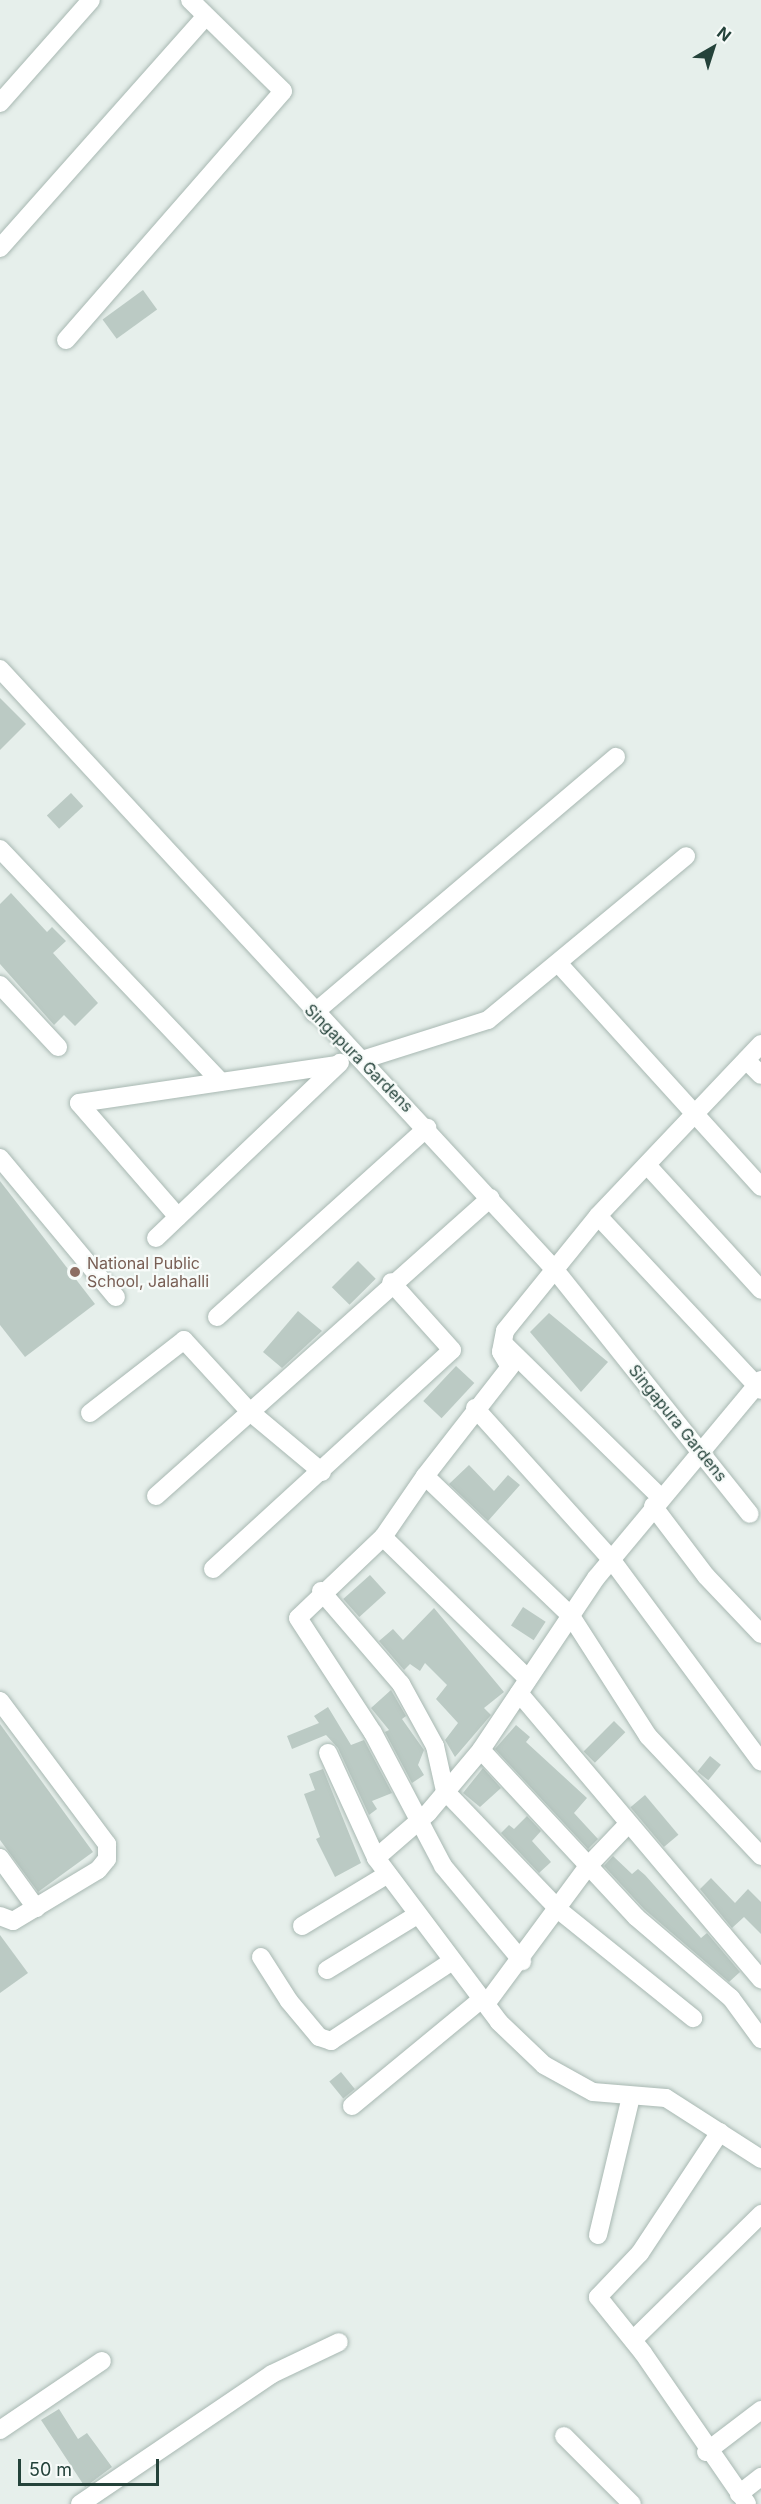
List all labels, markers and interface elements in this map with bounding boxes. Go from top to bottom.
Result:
north arrow [683,18,743,78]
text: N [713,22,735,46]
street label: Singapura Gardens [301,1000,417,1116]
place label: National Public School, Jalahalli [87,1253,209,1291]
marker: National Public School, Jalahalli [68,1265,82,1279]
street label: Singapura Gardens [625,1361,731,1485]
scale bar [21,2447,162,2485]
text: 50 m [29,2459,72,2480]

